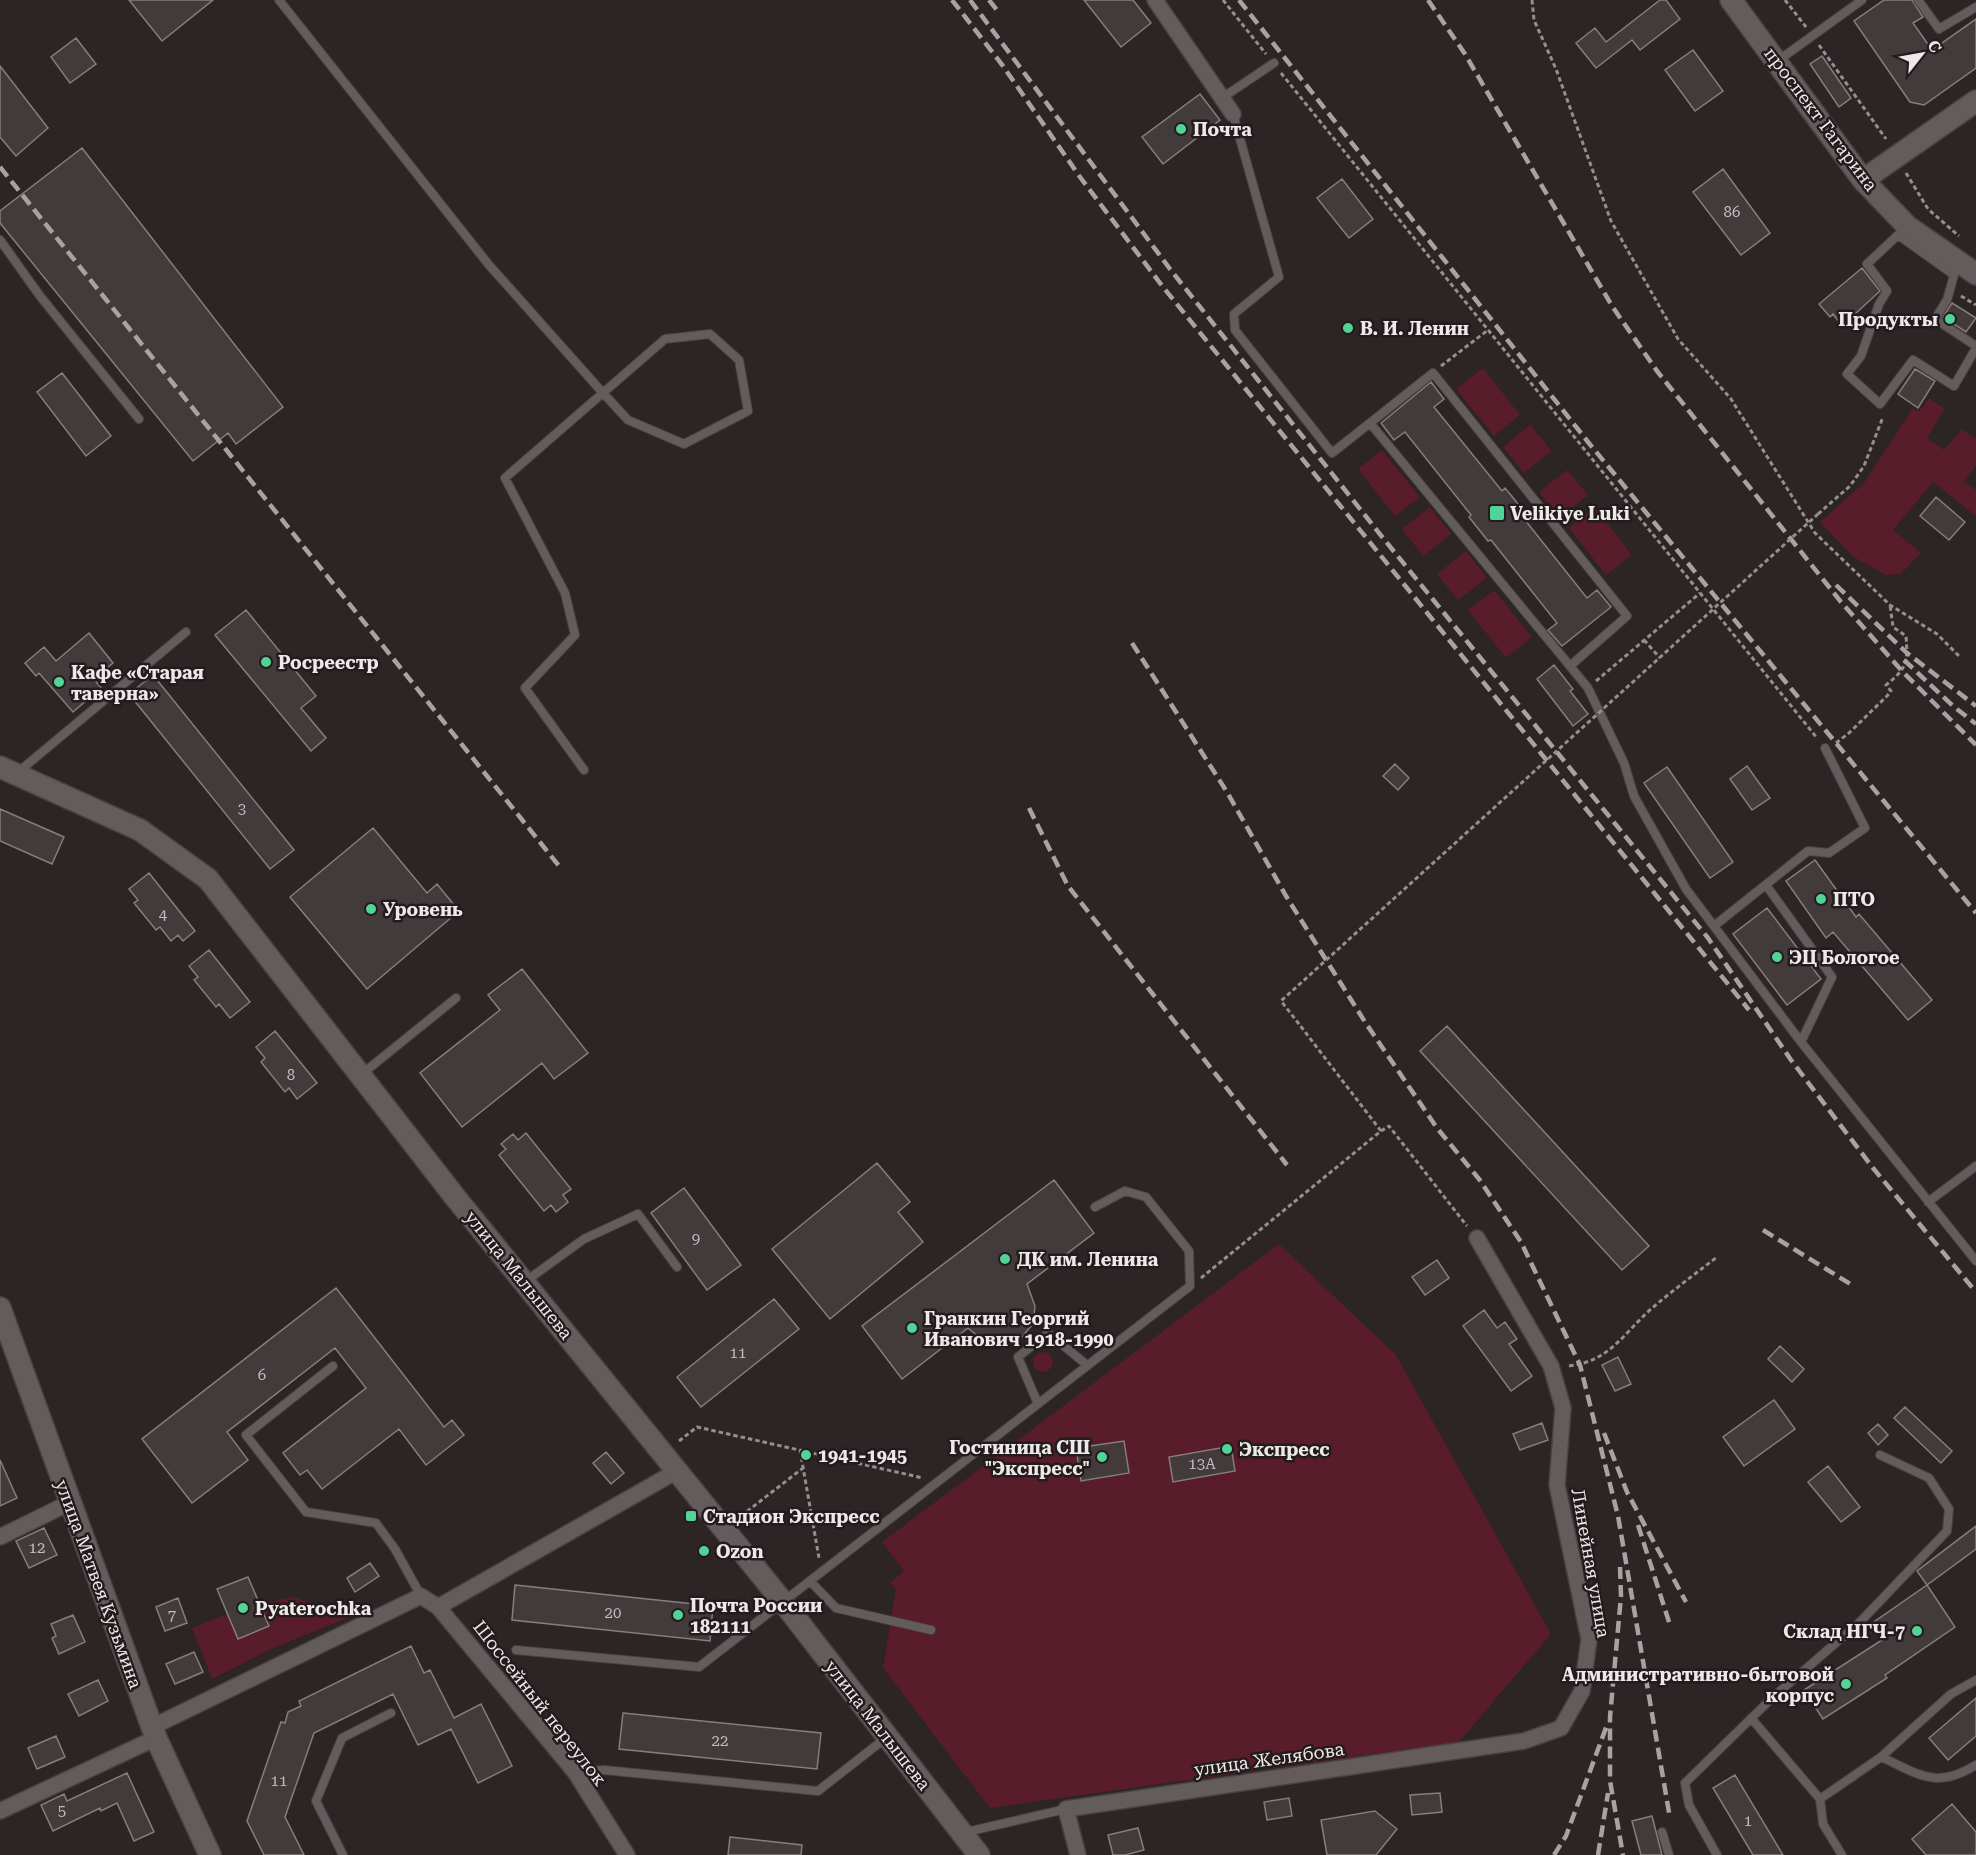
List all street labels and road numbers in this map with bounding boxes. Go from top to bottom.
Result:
street label: проспект Гагарина [1760,43,1882,195]
street label: улица Малышева [461,1207,577,1344]
street label: улица Матвея Кузьмина [51,1477,147,1692]
street label: Линейная улица [1568,1487,1615,1639]
street label: Шоссейный переулок [469,1616,611,1790]
street label: улица Малышева [821,1656,935,1794]
street label: улица Желябова [1193,1738,1346,1780]

